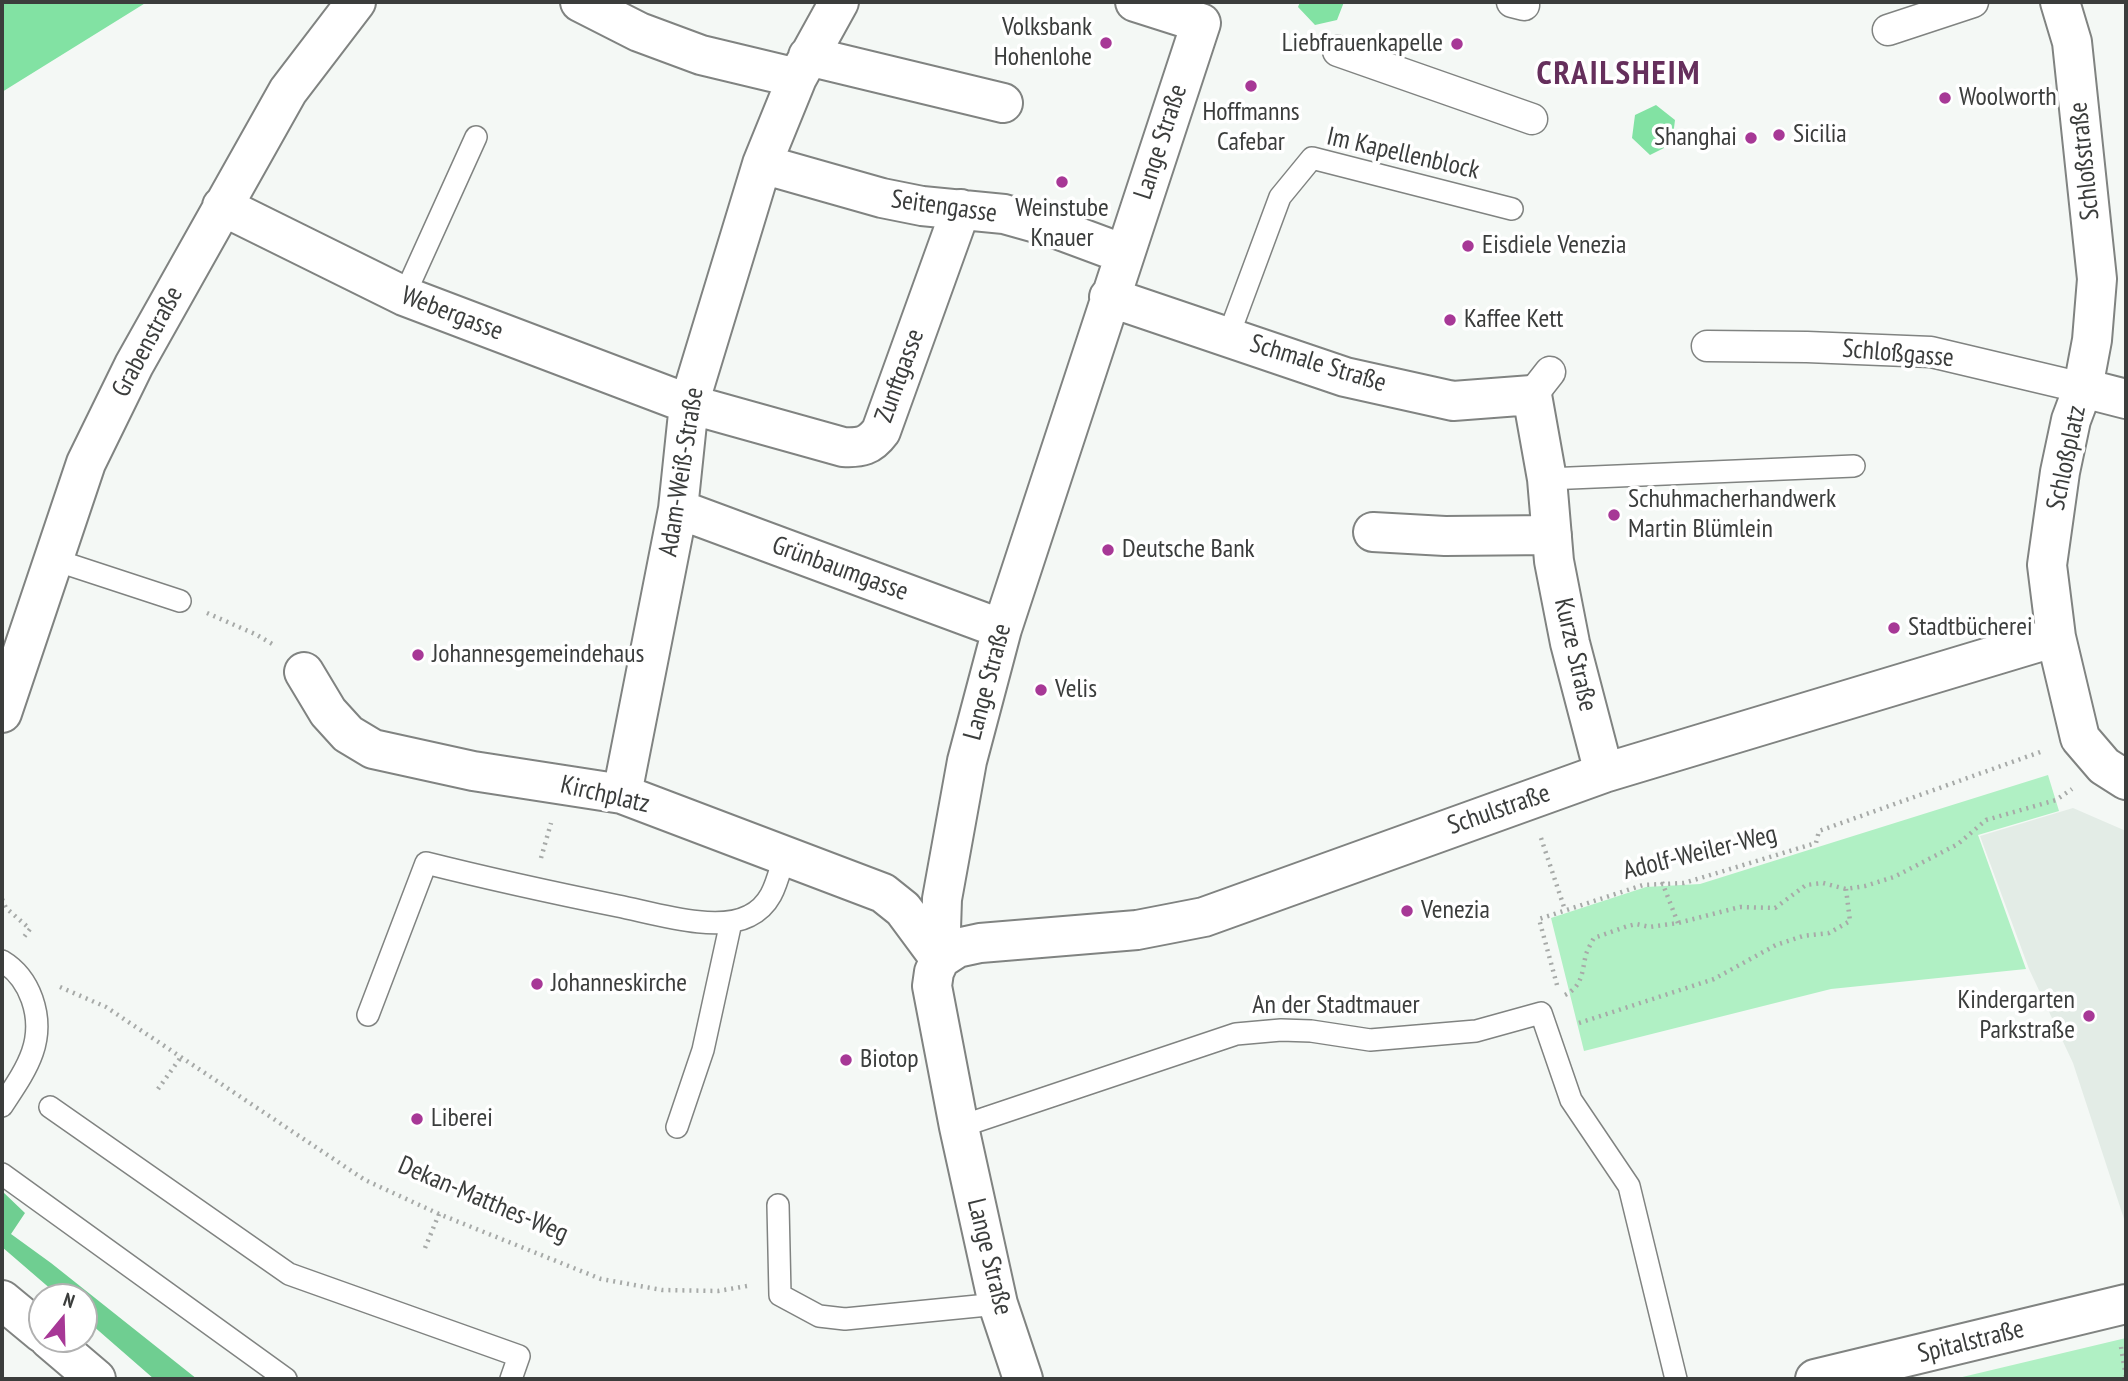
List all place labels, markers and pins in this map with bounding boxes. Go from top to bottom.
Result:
place label: Volksbank Hohenlohe [994,12,1092,74]
place label: Liebfrauenkapelle [1282,28,1443,60]
marker: Volksbank Hohenlohe [1098,35,1114,51]
marker: Liebfrauenkapelle [1449,36,1465,52]
marker: Hoffmanns Cafebar [1243,78,1259,94]
place label: Woolworth [1959,82,2057,114]
marker: Woolworth [1937,90,1953,106]
place label: Hoffmanns Cafebar [1202,97,1300,158]
place label: Sicilia [1793,119,1847,151]
place label: Shanghai [1654,122,1737,154]
marker: Sicilia [1771,127,1787,143]
marker: Shanghai [1743,130,1759,146]
marker: Weinstube Knauer [1054,174,1070,190]
place label: Weinstube Knauer [1015,193,1109,255]
place label: Eisdiele Venezia [1482,230,1626,262]
marker: Eisdiele Venezia [1460,238,1476,254]
place label: Kaffee Kett [1464,304,1563,336]
marker: Kaffee Kett [1442,312,1458,328]
place label: Schuhmacherhandwerk Martin Blümlein [1628,484,1836,546]
marker: Schuhmacherhandwerk Martin Blümlein [1606,507,1622,523]
place label: Deutsche Bank [1122,534,1255,566]
marker: Deutsche Bank [1100,542,1116,558]
place label: Stadtbücherei [1908,612,2033,644]
marker: Stadtbücherei [1886,620,1902,636]
place label: Johannesgemeindehaus [432,639,644,671]
marker: Johannesgemeindehaus [410,647,426,663]
place label: Velis [1055,674,1097,706]
marker: Velis [1033,682,1049,698]
place label: Venezia [1421,895,1490,927]
marker: Venezia [1399,903,1415,919]
place label: Johanneskirche [551,968,687,1000]
marker: Johanneskirche [529,976,545,992]
place label: Kindergarten Parkstraße [1958,985,2075,1046]
marker: Kindergarten Parkstraße [2081,1008,2097,1024]
place label: Biotop [860,1044,919,1076]
marker: Biotop [838,1052,854,1068]
place label: Liberei [431,1103,493,1135]
marker: Liberei [409,1111,425,1127]

